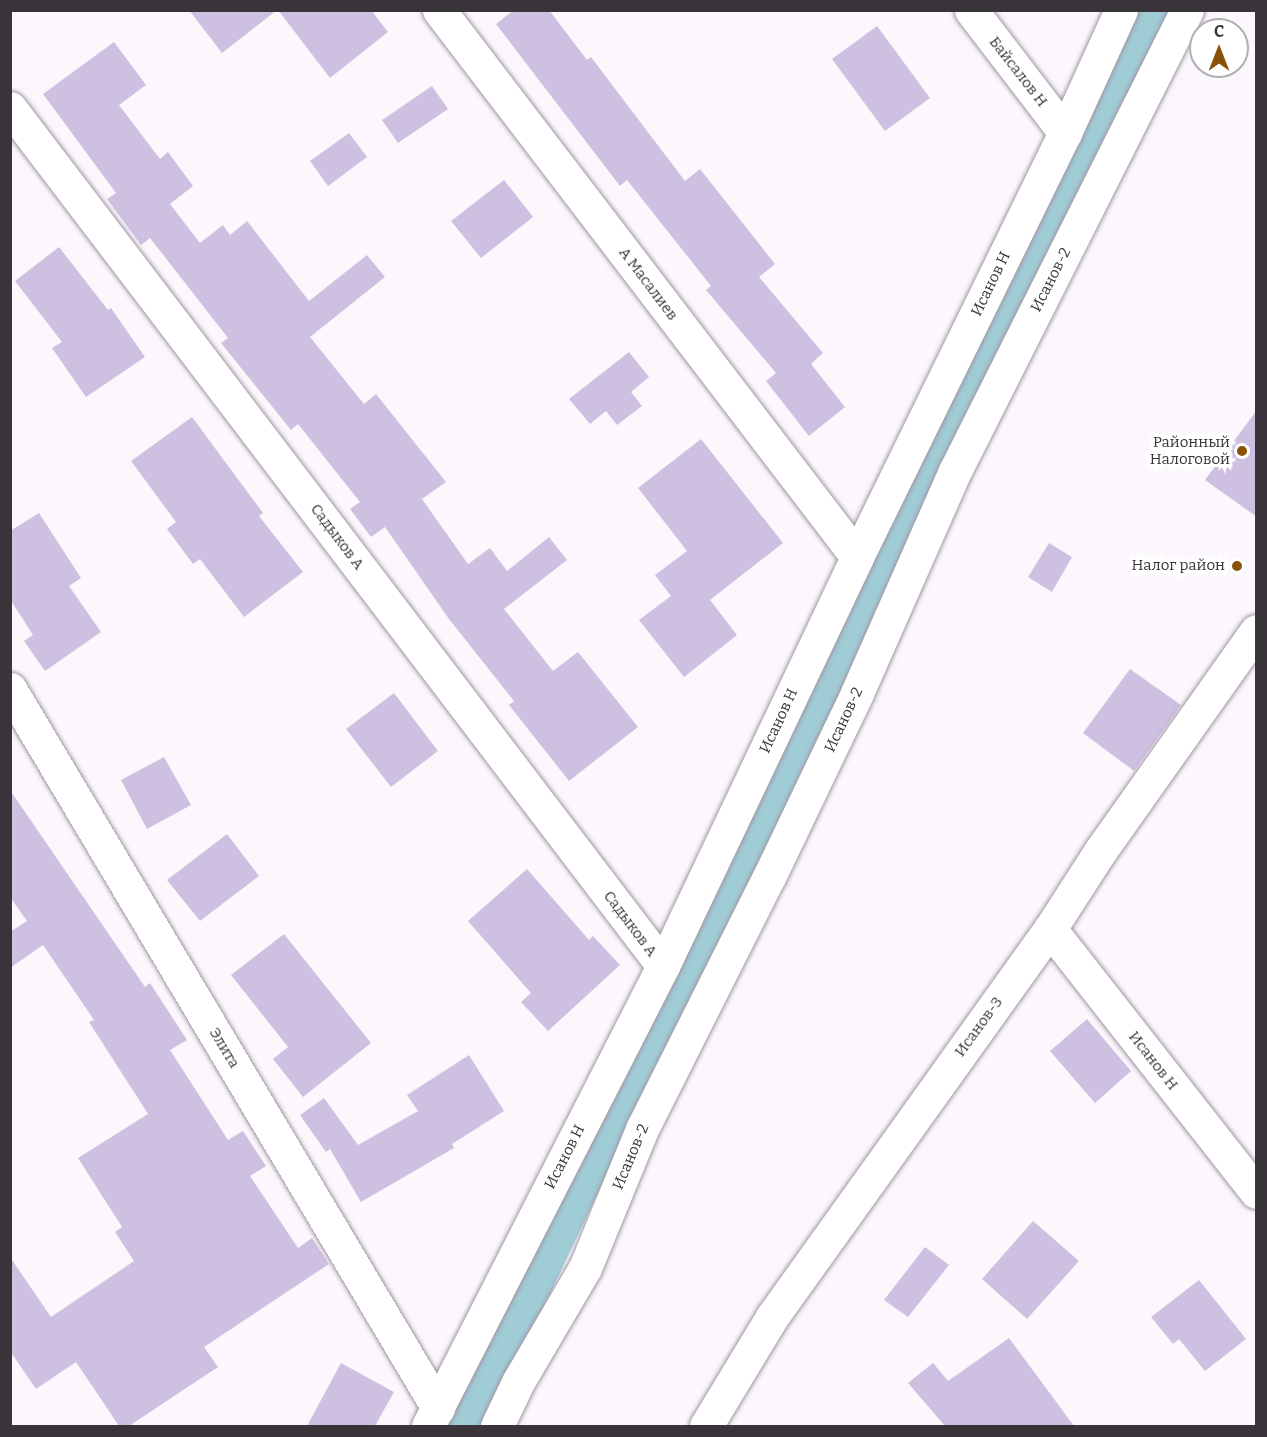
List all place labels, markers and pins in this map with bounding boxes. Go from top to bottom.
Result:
place label: Районный Налоговой [1150,433,1230,468]
marker: Районный Налоговой [1235,444,1249,458]
place label: Налог район [1132,557,1225,575]
marker: Налог район [1230,559,1244,573]

